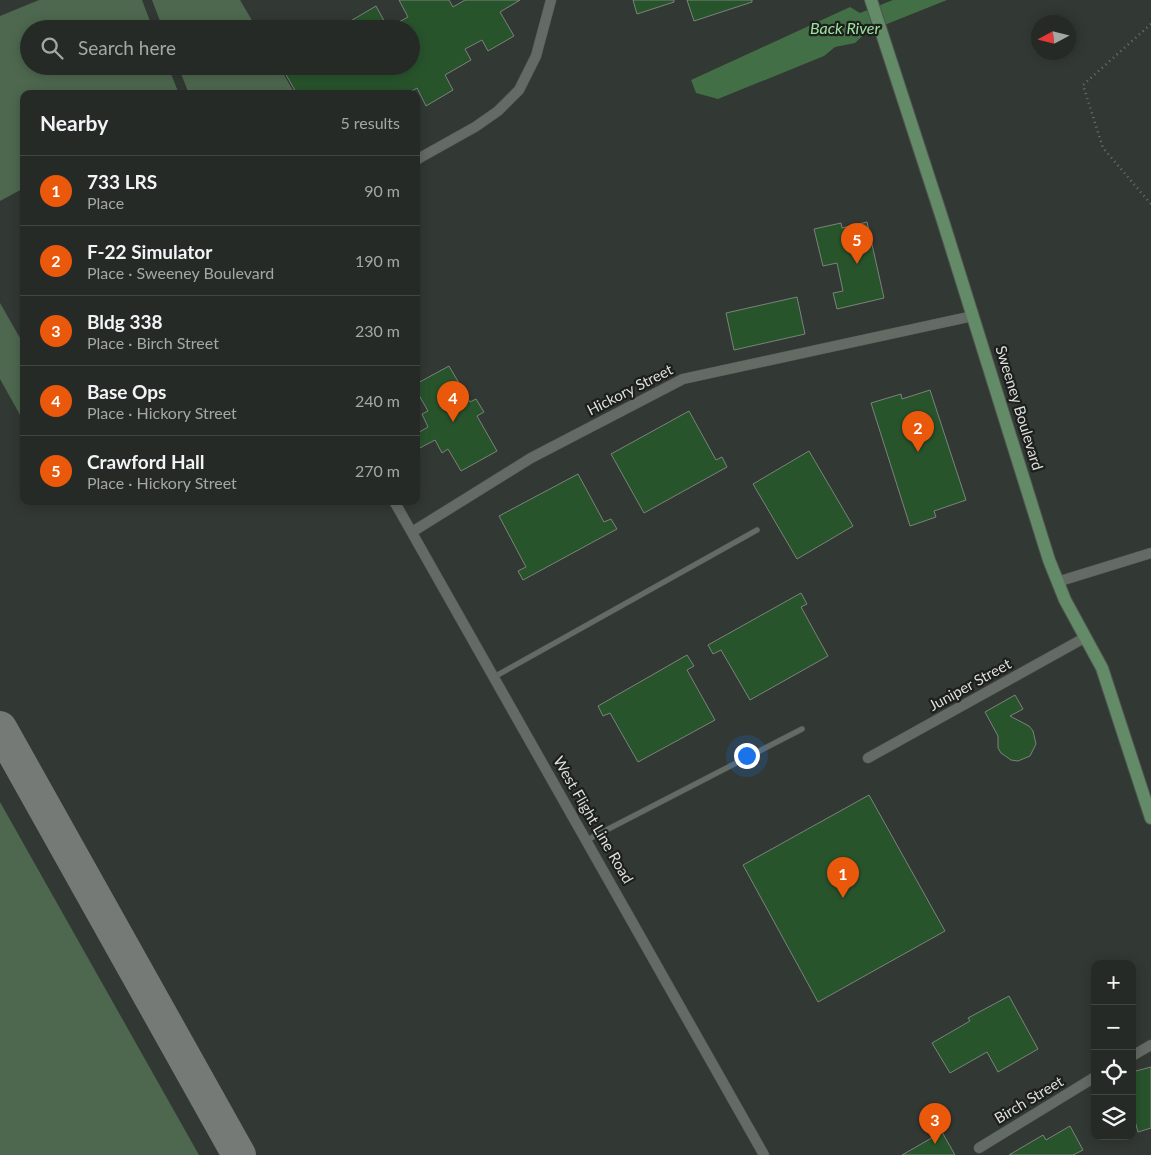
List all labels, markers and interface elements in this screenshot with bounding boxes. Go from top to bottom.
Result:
north arrow [1031,15,1076,60]
water label: Back River [810,18,880,37]
search box [20,20,420,75]
icon: search [38,34,66,62]
text: Search here [78,36,176,59]
text: Nearby [40,110,108,135]
text: 5 results [340,113,400,132]
text: 733 LRS [87,170,157,193]
text: 1 [51,181,61,200]
text: 90 m [364,181,400,200]
text: Place [87,193,124,212]
pin: 5 [841,223,873,264]
text: F-22 Simulator [87,240,212,263]
text: 2 [51,251,61,270]
text: 190 m [355,251,400,270]
text: Place · Sweeney Boulevard [87,263,274,282]
text: Bldg 338 [87,310,163,333]
text: 3 [51,321,61,340]
text: 230 m [355,321,400,340]
text: Place · Birch Street [87,333,219,352]
street label: Sweeney Boulevard [992,343,1047,472]
street label: Hickory Street [584,359,676,418]
text: Base Ops [87,380,166,403]
pin: 4 [437,381,469,422]
text: 4 [51,391,61,410]
text: 240 m [355,391,400,410]
text: Place · Hickory Street [87,403,237,422]
pin: 2 [902,411,934,452]
text: Crawford Hall [87,450,205,473]
text: 5 [51,461,61,480]
text: 270 m [355,461,400,480]
text: Place · Hickory Street [87,473,237,492]
street label: Juniper Street [925,654,1014,714]
your location [734,743,760,769]
street label: West Flight Line Road [550,753,638,886]
pin: 1 [827,857,859,898]
map controls [1091,960,1136,1140]
button: + [1091,960,1136,1005]
button: − [1091,1005,1136,1050]
button: locate [1091,1050,1136,1095]
street label: Birch Street [991,1071,1067,1127]
button: layers [1091,1095,1136,1140]
pin: 3 [919,1103,951,1144]

